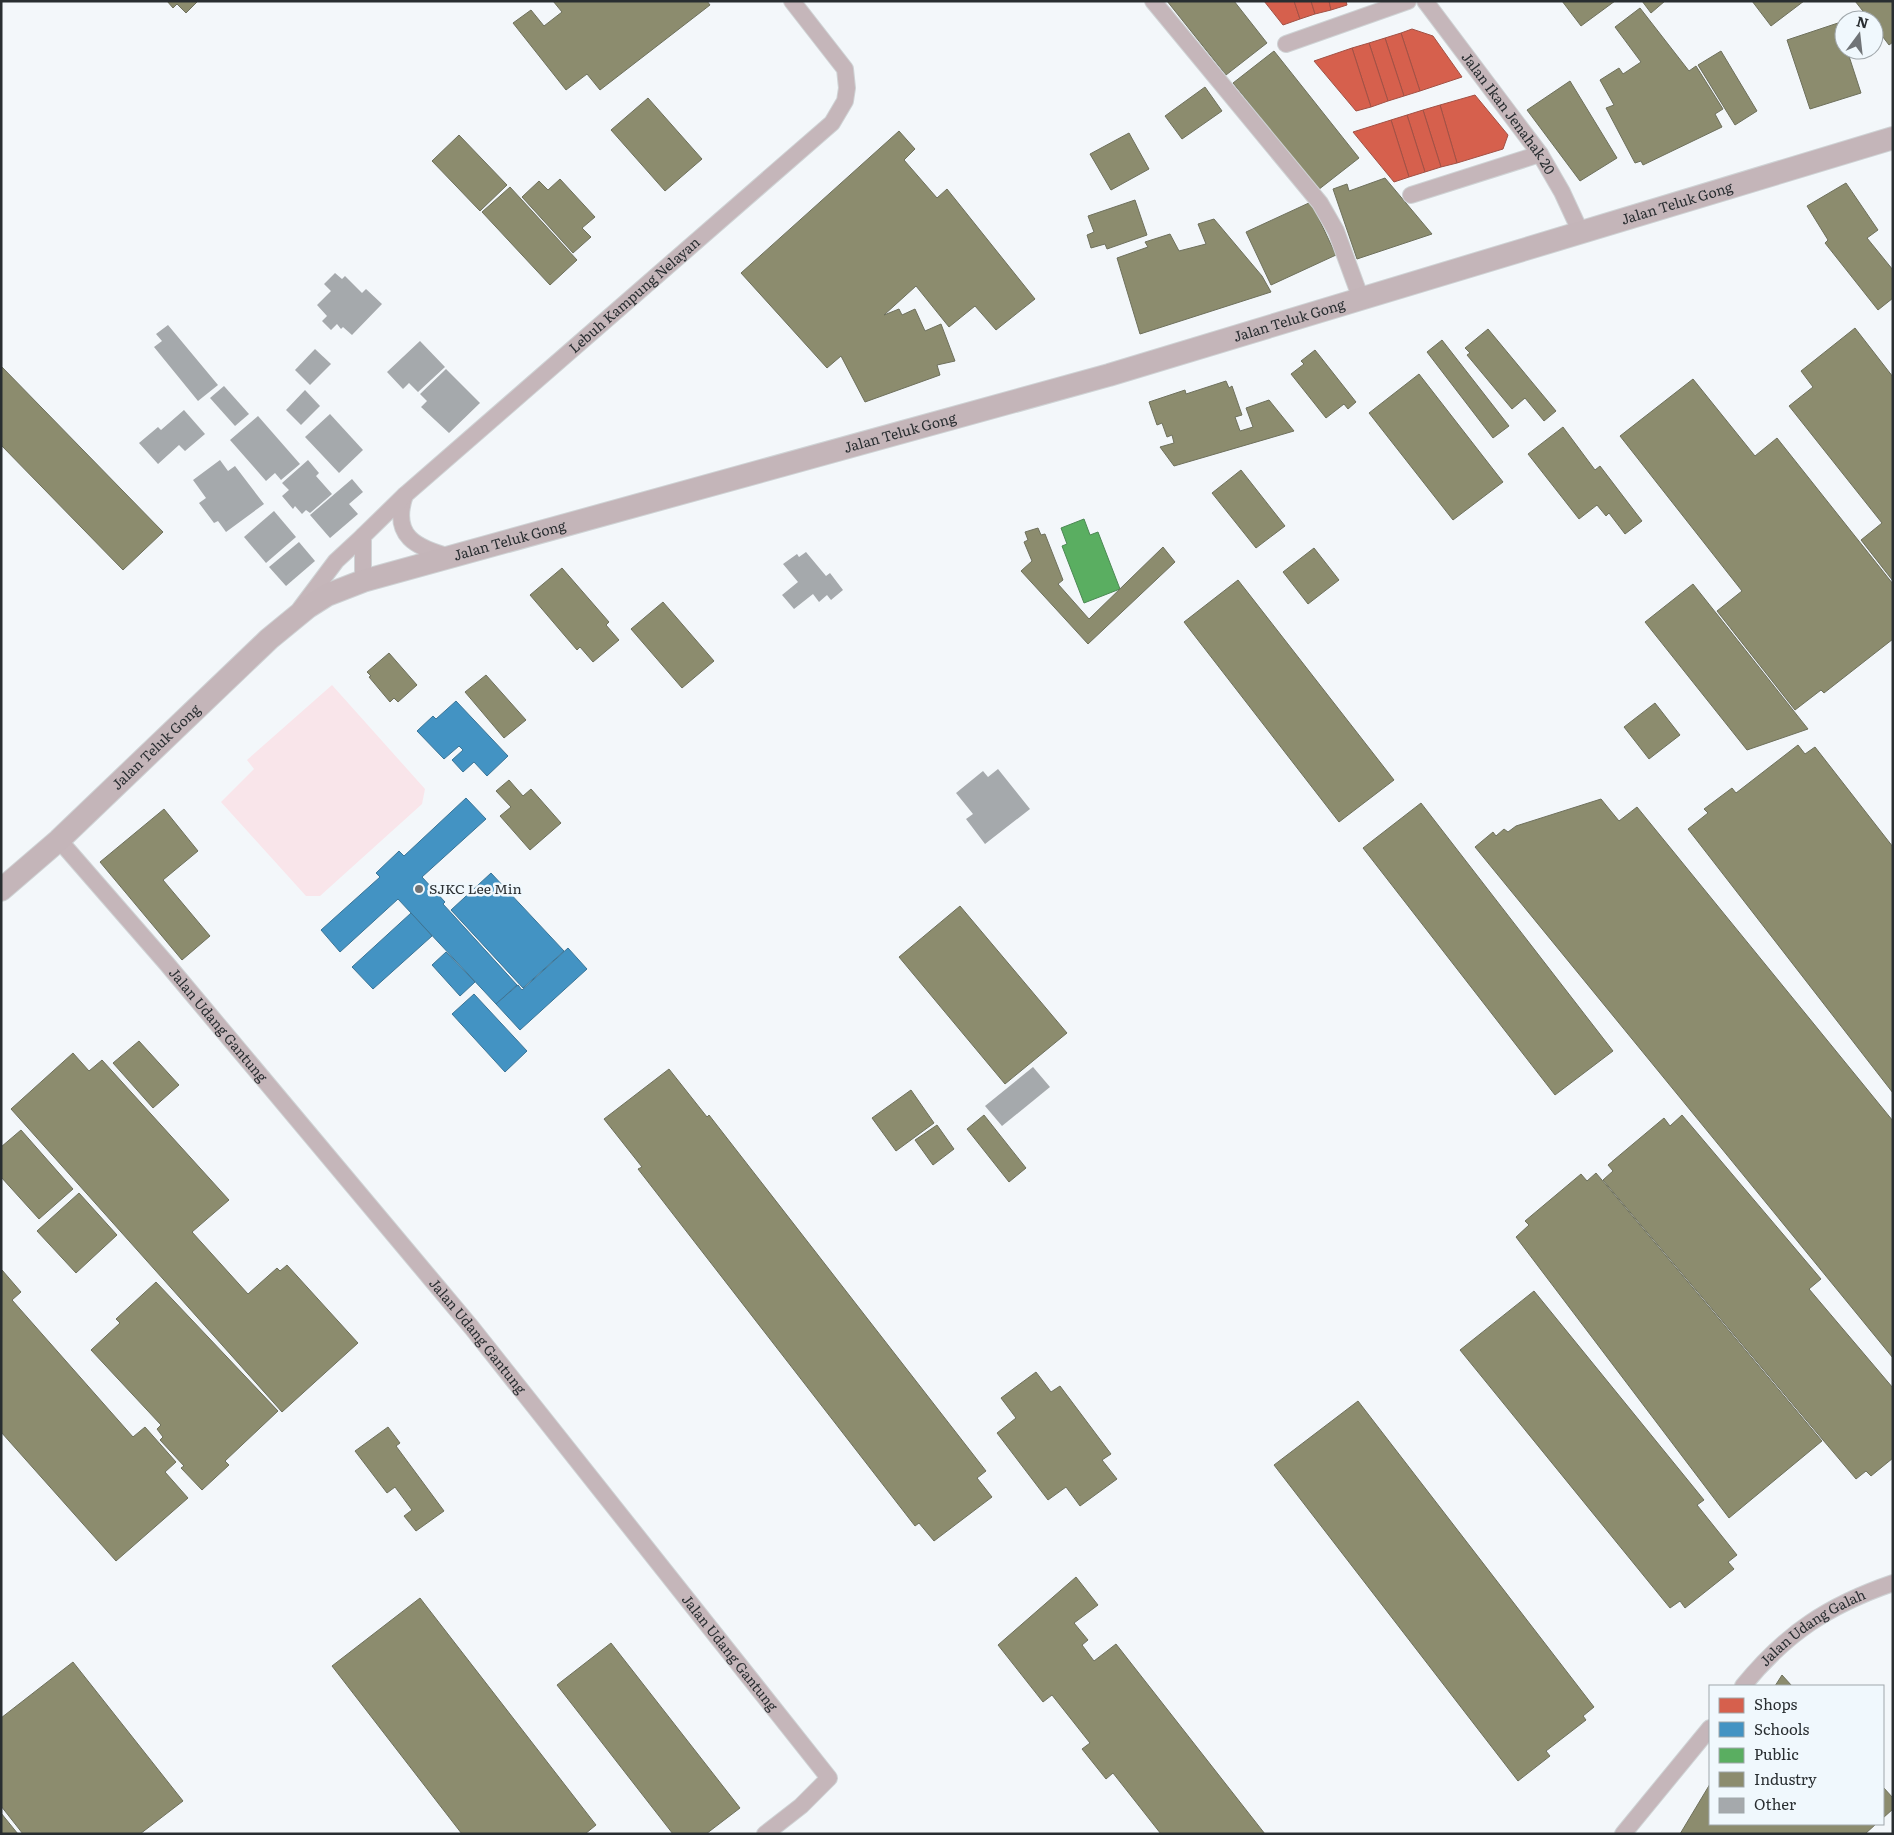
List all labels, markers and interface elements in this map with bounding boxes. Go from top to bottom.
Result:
north arrow [1834,10,1884,60]
text: N [1854,10,1871,33]
street label: Jalan Ikan Jenahak 20 [1458,47,1561,178]
street label: Jalan Teluk Gong [1618,176,1735,229]
street label: Lebuh Kampung Nelayan [564,232,704,357]
street label: Jalan Teluk Gong [1231,293,1347,346]
street label: Jalan Teluk Gong [841,407,958,457]
street label: Jalan Teluk Gong [451,514,568,565]
street label: Jalan Teluk Gong [107,699,204,794]
place label: SJKC Lee Min [429,878,522,898]
marker: SJKC Lee Min [413,883,425,895]
street label: Jalan Udang Gantung [165,963,273,1086]
street label: Jalan Udang Gantung [425,1273,531,1398]
street label: Jalan Udang Galah [1754,1584,1868,1670]
street label: Jalan Udang Gantung [678,1590,783,1715]
legend [1709,1685,1884,1825]
text: Shops [1754,1692,1797,1715]
text: Schools [1754,1717,1810,1740]
text: Public [1754,1742,1799,1765]
text: Industry [1754,1767,1817,1790]
text: Other [1754,1792,1796,1815]

